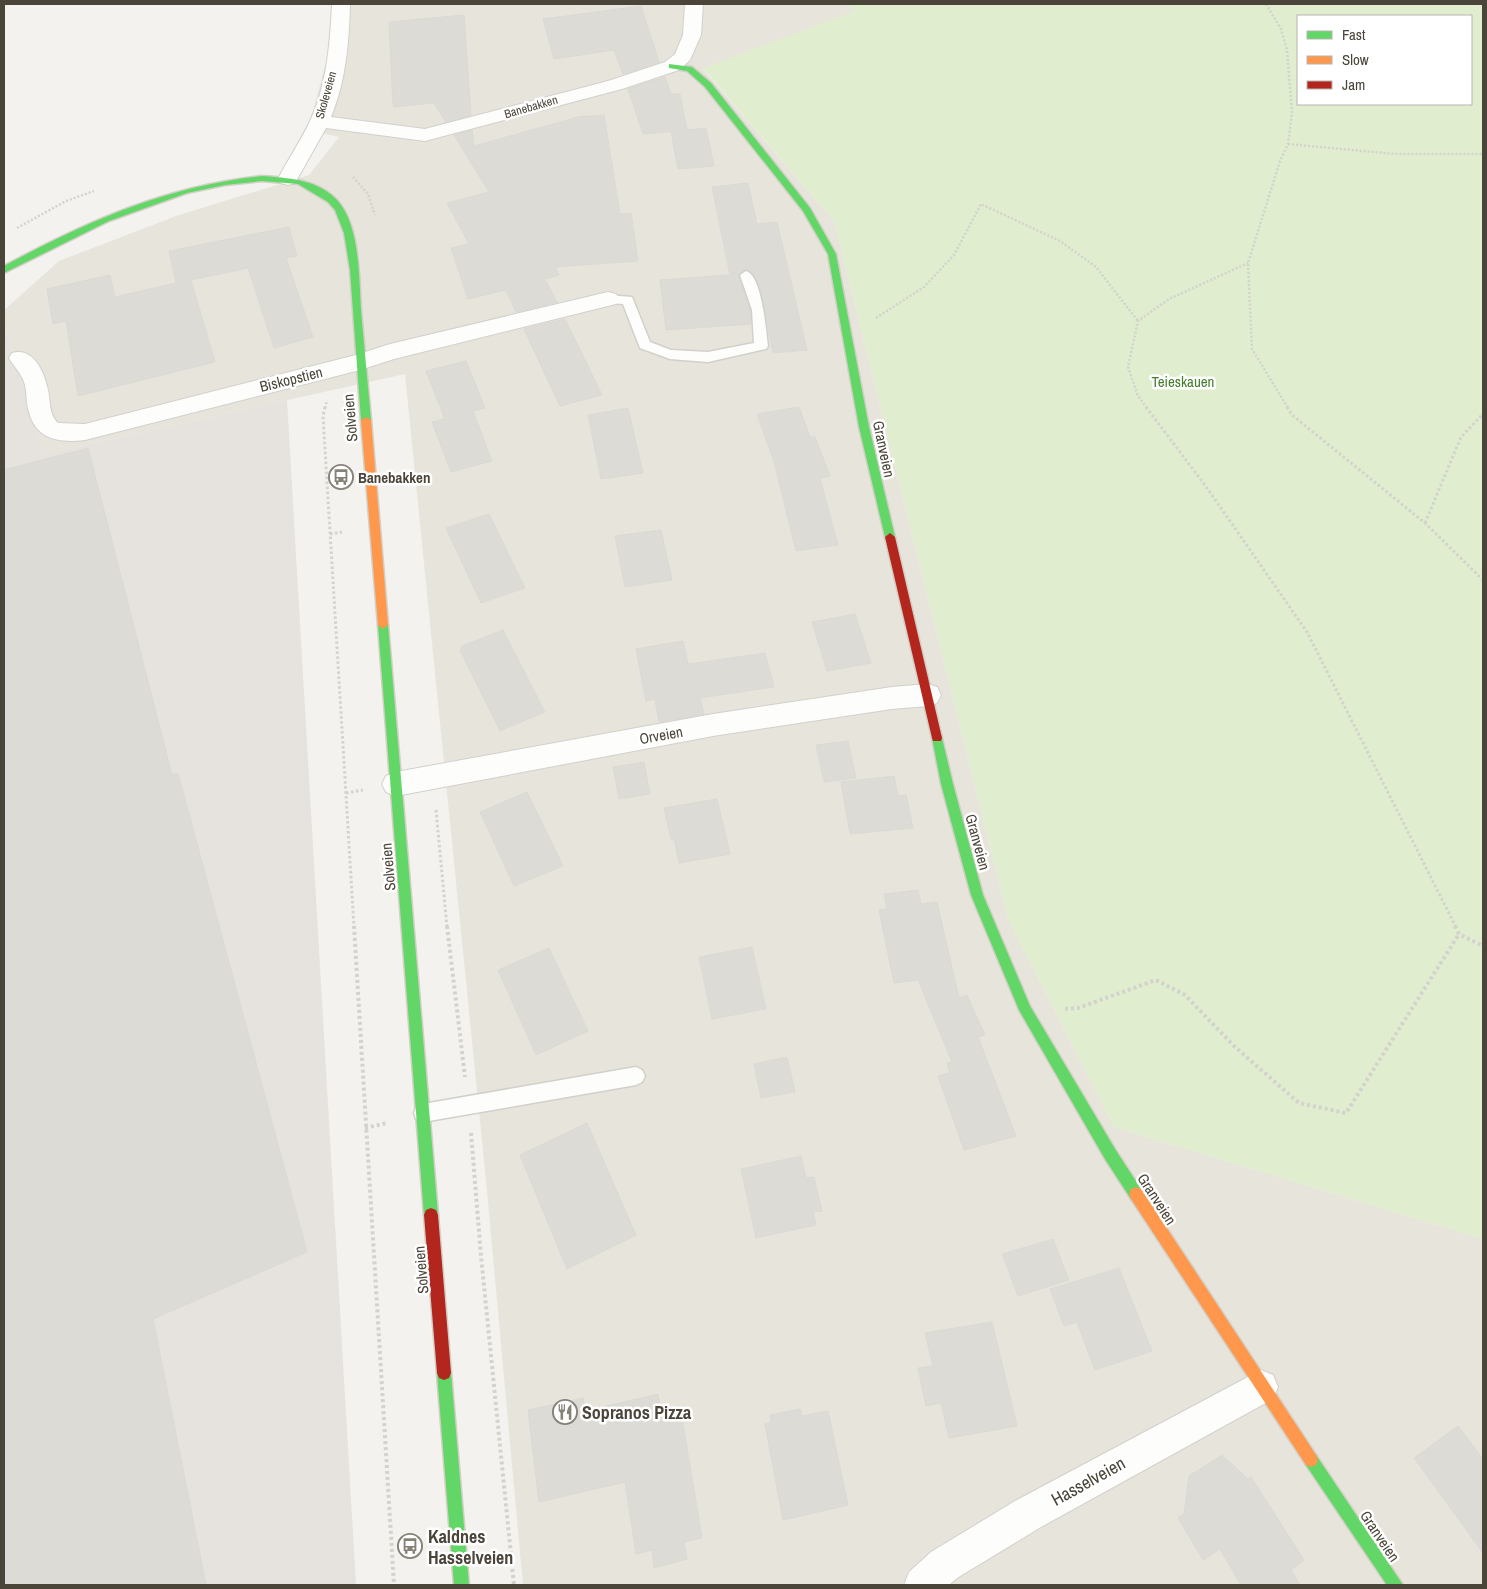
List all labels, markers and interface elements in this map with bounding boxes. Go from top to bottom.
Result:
legend [1297,15,1472,105]
text: Fast [1342,24,1366,45]
text: Slow [1342,49,1369,70]
street label: Skoleveien [312,69,340,121]
text: Jam [1342,74,1365,95]
street label: Banebakken [502,92,560,122]
street label: Biskopstien [257,361,325,397]
park label: Teieskauen [1152,371,1214,392]
street label: Solveien [337,393,363,443]
street label: Granveien [868,419,900,479]
bus stop icon: Banebakken [328,464,354,490]
place label: Banebakken [358,467,430,488]
street label: Orveien [638,721,684,749]
street label: Granveien [960,812,996,872]
street label: Solveien [375,842,401,892]
street label: Granveien [1133,1169,1181,1229]
street label: Solveien [408,1245,434,1295]
restaurant icon: Sopranos Pizza [552,1399,578,1425]
place label: Sopranos Pizza [582,1400,692,1425]
street label: Hasselveien [1046,1450,1130,1512]
street label: Granveien [1355,1506,1405,1566]
place label: Kaldnes Hasselveien [428,1524,513,1570]
bus stop icon: Kaldnes Hasselveien [397,1533,423,1559]

